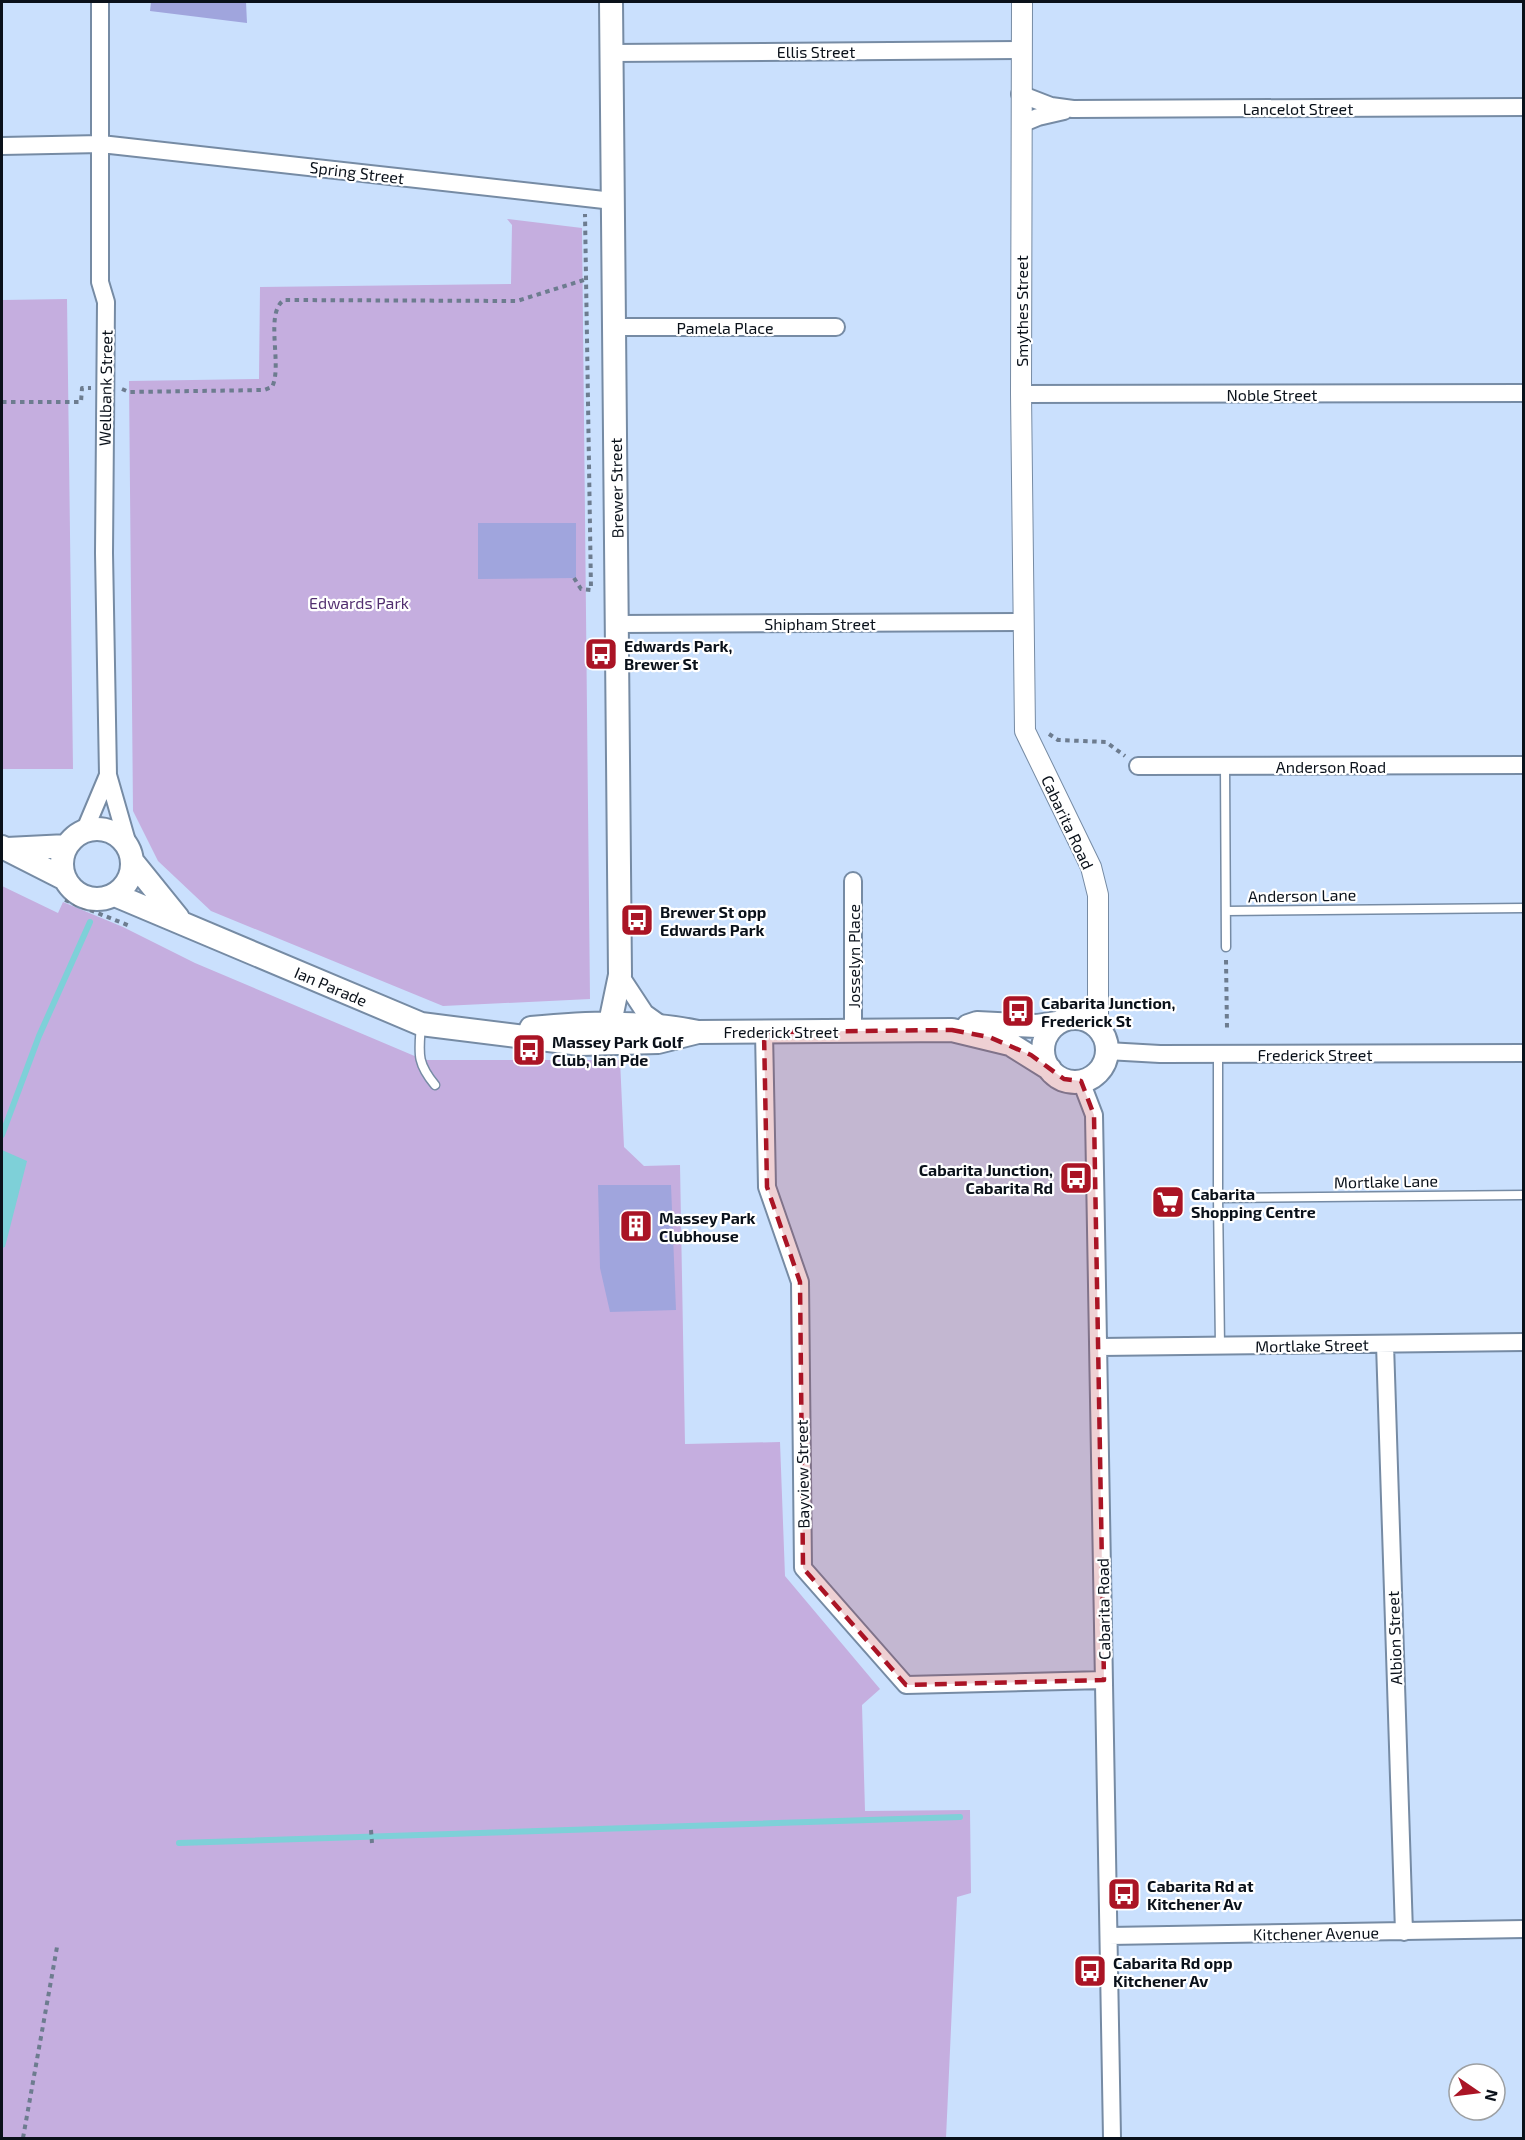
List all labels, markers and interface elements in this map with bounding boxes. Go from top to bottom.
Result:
street label: Ellis Street [777,42,855,61]
street label: Lancelot Street [1243,99,1353,118]
street label: Spring Street [309,157,405,187]
street label: Smythes Street [1012,255,1031,367]
street label: Pamela Place [676,318,774,337]
street label: Wellbank Street [94,330,116,446]
street label: Noble Street [1227,385,1317,404]
street label: Brewer Street [606,438,626,538]
park label: Edwards Park [309,593,409,612]
street label: Shipham Street [764,614,876,633]
bus stop icon: Edwards Park, Brewer St [583,636,619,672]
place label: Edwards Park, Brewer St [624,636,732,673]
street label: Anderson Road [1276,757,1386,776]
street label: Cabarita Road [1038,772,1098,872]
street label: Anderson Lane [1248,885,1356,905]
bus stop icon: Brewer St opp Edwards Park [619,902,655,938]
place label: Brewer St opp Edwards Park [660,902,766,939]
street label: Josselyn Place [844,904,863,1008]
street label: Ian Parade [292,962,370,1010]
bus stop icon: Cabarita Junction, Frederick St [1000,993,1036,1029]
place label: Cabarita Junction, Frederick St [1041,993,1175,1030]
street label: Frederick Street [723,1022,839,1041]
bus stop icon: Massey Park Golf Club, Ian Pde [511,1032,547,1068]
place label: Massey Park Golf Club, Ian Pde [552,1032,684,1069]
street label: Frederick Street [1257,1045,1373,1064]
place label: Cabarita Junction, Cabarita Rd [919,1160,1053,1197]
bus stop icon: Cabarita Junction, Cabarita Rd [1058,1160,1094,1196]
street label: Mortlake Lane [1334,1171,1438,1191]
supermarket icon: Cabarita Shopping Centre [1150,1184,1186,1220]
place label: Cabarita Shopping Centre [1191,1184,1316,1221]
building icon: Massey Park Clubhouse [618,1208,654,1244]
place label: Massey Park Clubhouse [659,1208,756,1245]
street label: Mortlake Street [1255,1335,1369,1355]
street label: Bayview Street [792,1419,812,1529]
street label: Cabarita Road [1093,1558,1113,1660]
street label: Albion Street [1383,1591,1405,1685]
bus stop icon: Cabarita Rd at Kitchener Av [1106,1876,1142,1912]
place label: Cabarita Rd at Kitchener Av [1147,1876,1254,1913]
street label: Kitchener Avenue [1253,1922,1379,1944]
bus stop icon: Cabarita Rd opp Kitchener Av [1072,1953,1108,1989]
place label: Cabarita Rd opp Kitchener Av [1113,1953,1233,1990]
north arrow [1447,2062,1507,2122]
text: N [1481,2088,1503,2104]

